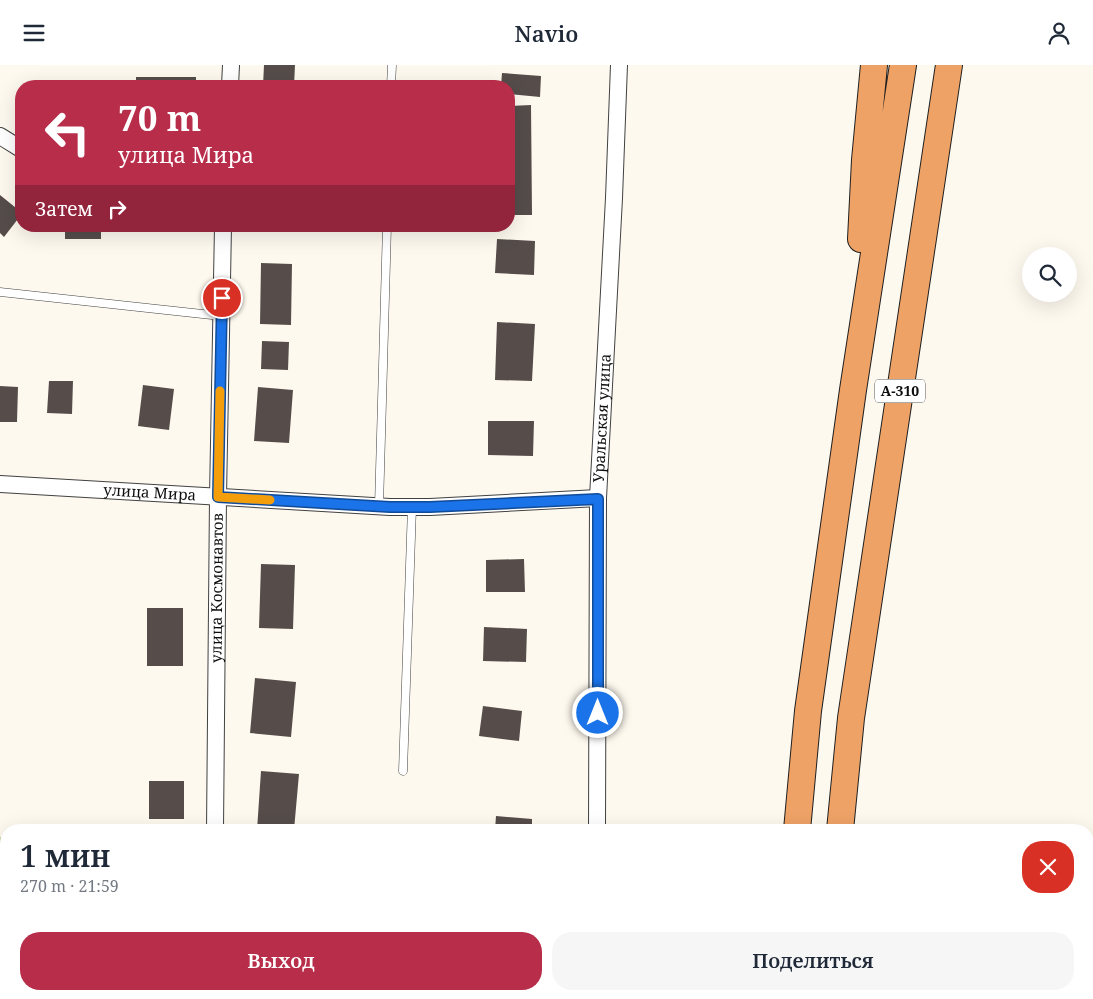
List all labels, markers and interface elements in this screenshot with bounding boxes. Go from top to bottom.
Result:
text: Navio [515,18,578,48]
icon: menu [20,19,48,47]
icon: person [1045,19,1073,47]
text: 70 m [118,94,201,141]
icon: left [35,100,100,165]
text: улица Мира [118,139,254,169]
icon: right [103,195,131,223]
text: Затем [35,196,93,222]
map controls [1022,247,1077,302]
button: search [1022,247,1077,302]
pin [201,277,243,319]
icon: arrive [208,284,236,312]
street label: Уральская улица [588,353,615,483]
road number: А-310 [875,379,925,403]
street label: улица Мира [103,479,197,505]
street label: улица Космонавтов [206,513,227,663]
position arrow [571,686,623,738]
text: 1 мин [20,835,110,876]
button: close [1022,841,1074,893]
text: 270 m · 21:59 [20,875,119,897]
button: Выход [20,932,542,990]
button: Поделиться [552,932,1074,990]

